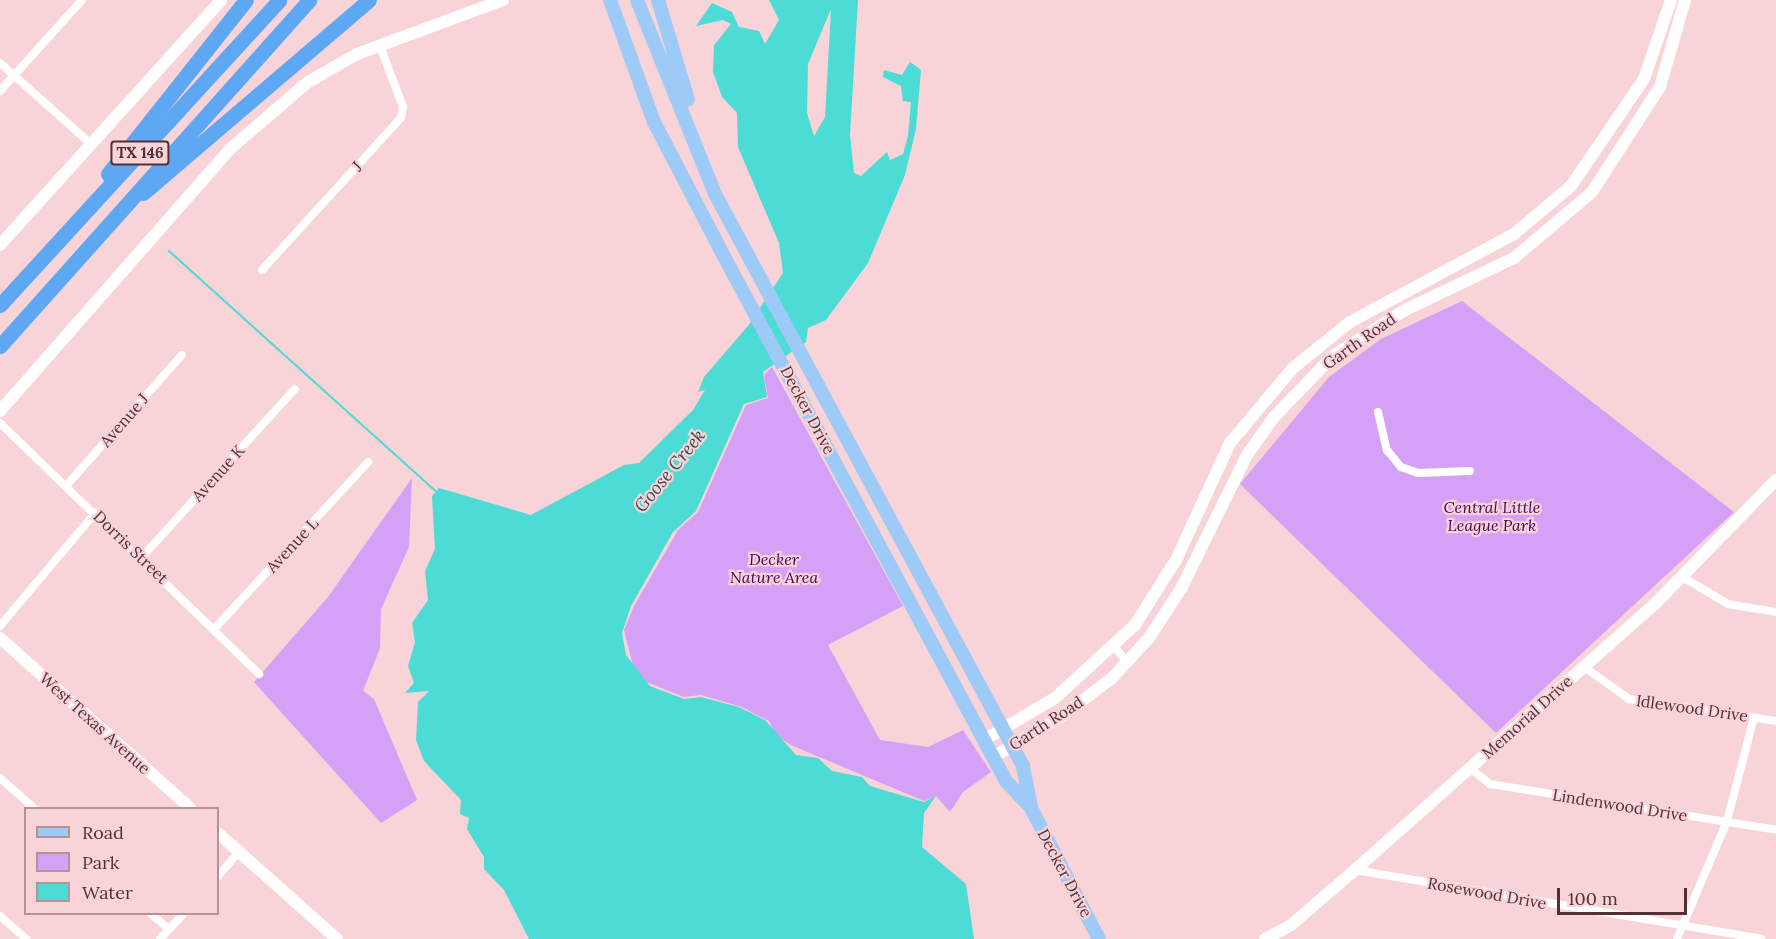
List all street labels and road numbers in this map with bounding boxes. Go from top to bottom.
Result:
road number: TX 146 [110,141,170,165]
street label: J [348,157,366,175]
street label: Garth Road [1319,309,1399,373]
street label: Decker Drive [777,363,839,457]
street label: Avenue J [96,389,152,451]
street label: Avenue K [188,441,248,505]
street label: Dorris Street [90,507,172,587]
street label: Avenue L [262,514,322,576]
street label: West Texas Avenue [36,668,154,778]
street label: Memorial Drive [1478,671,1576,763]
street label: Idlewood Drive [1635,691,1749,725]
street label: Garth Road [1005,692,1087,754]
street label: Lindenwood Drive [1551,785,1689,825]
street label: Decker Drive [1034,826,1096,920]
street label: Rosewood Drive [1426,873,1548,913]

